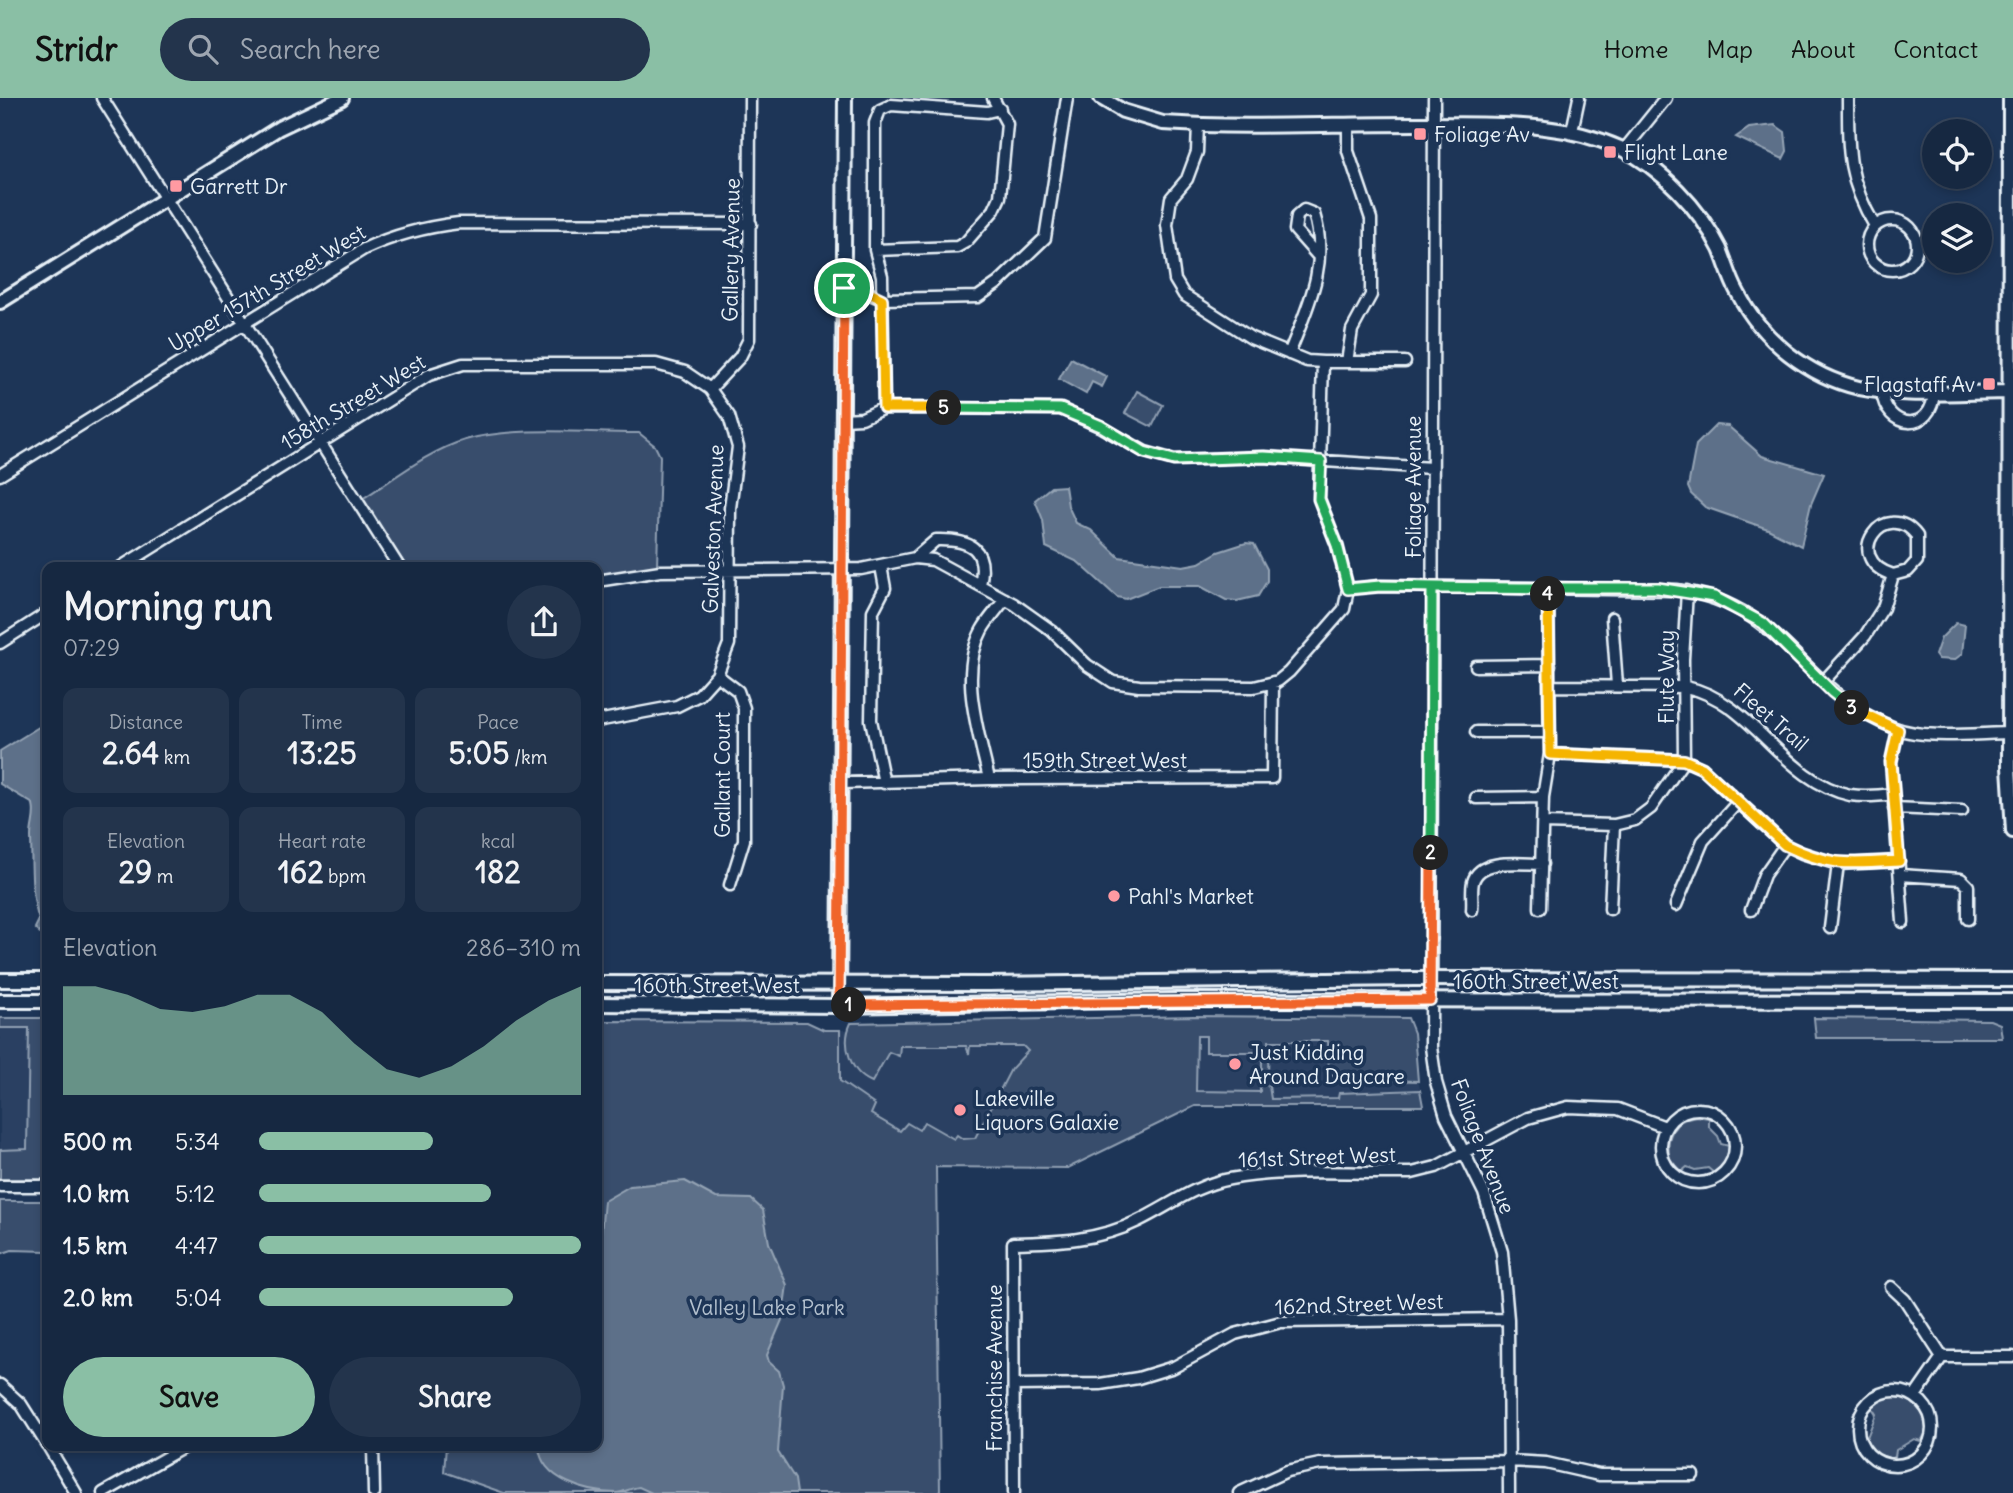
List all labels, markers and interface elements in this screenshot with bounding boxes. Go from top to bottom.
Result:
search box [160,18,650,81]
text: Stridr [35,28,118,70]
icon: search [184,30,222,68]
text: Search here [240,33,381,66]
text: Home [1604,34,1668,64]
text: Map [1706,34,1753,64]
text: About [1791,34,1855,64]
text: Contact [1893,34,1978,64]
map controls [1922,119,1992,273]
button: locate [1922,119,1992,189]
place label: Foliage Av [1434,121,1530,148]
marker: Foliage Av [1412,126,1428,142]
place label: Flight Lane [1624,139,1728,166]
marker: Flight Lane [1602,144,1618,160]
place label: Garrett Dr [190,173,288,200]
marker: Garrett Dr [168,178,184,194]
street label: Gallery Avenue [716,178,746,322]
button: layers [1922,203,1992,273]
street label: Upper 157th Street West [164,218,370,358]
pin [814,258,874,318]
icon: arrive [825,269,863,307]
street label: 158th Street West [276,348,430,456]
place label: Flagstaff Av [1864,371,1975,398]
marker: Flagstaff Av [1981,376,1997,392]
pin: 5 [926,390,962,426]
text: 5 [938,395,949,419]
street label: Foliage Avenue [1400,416,1427,558]
street label: Galveston Avenue [697,444,729,614]
pin: 4 [1530,576,1566,612]
text: 4 [1542,581,1553,605]
text: Morning run [63,583,273,630]
button: share [507,585,581,659]
street label: Flute Way [1653,630,1680,724]
text: 07:29 [63,633,120,662]
street label: Fleet Trail [1728,677,1814,757]
pin: 3 [1834,690,1870,726]
text: 3 [1846,695,1857,719]
text: Distance [109,710,183,734]
text: Time [301,710,343,734]
text: Pace [477,710,519,734]
street label: Gallant Court [709,712,736,838]
text: 2.64 [102,734,159,772]
text: 13:25 [287,734,357,772]
text: 5:05 [449,734,510,772]
text: km [159,745,190,769]
text: /km [510,745,547,769]
street label: 159th Street West [1023,747,1187,774]
text: Elevation [107,829,185,853]
text: Heart rate [278,829,366,853]
text: kcal [481,829,515,853]
pin: 2 [1414,836,1448,870]
text: 2 [1425,840,1436,864]
text: 29 [119,853,152,891]
text: 162 [278,853,324,891]
text: 182 [475,853,521,891]
text: m [152,864,173,888]
text: bpm [324,864,366,888]
place label: Pahl's Market [1128,883,1254,910]
marker: Pahl's Market [1106,888,1122,904]
text: Elevation [63,933,157,962]
text: 286–310 m [466,933,581,962]
street label: 160th Street West [1453,968,1619,995]
street label: 160th Street West [634,972,800,999]
pin: 1 [832,988,866,1023]
text: 1 [845,992,852,1016]
place label: Just Kidding Around Daycare [1249,1039,1405,1090]
marker: Just Kidding Around Daycare [1227,1056,1243,1072]
street label: Foliage Avenue [1445,1075,1521,1217]
place label: Lakeville Liquors Galaxie [974,1085,1119,1136]
marker: Lakeville Liquors Galaxie [952,1102,968,1118]
text: 500 m [63,1127,132,1156]
text: 5:34 [175,1127,220,1156]
street label: 161st Street West [1238,1141,1396,1173]
text: 1.0 km [63,1179,129,1208]
text: 5:12 [175,1179,215,1208]
text: 1.5 km [63,1231,128,1260]
text: 4:47 [175,1231,218,1260]
text: 2.0 km [63,1283,133,1312]
text: 5:04 [175,1283,222,1312]
street label: Franchise Avenue [981,1284,1008,1452]
street label: 162nd Street West [1274,1288,1444,1320]
park label: Valley Lake Park [689,1294,845,1321]
button: Save [63,1357,315,1437]
button: Share [329,1357,581,1437]

